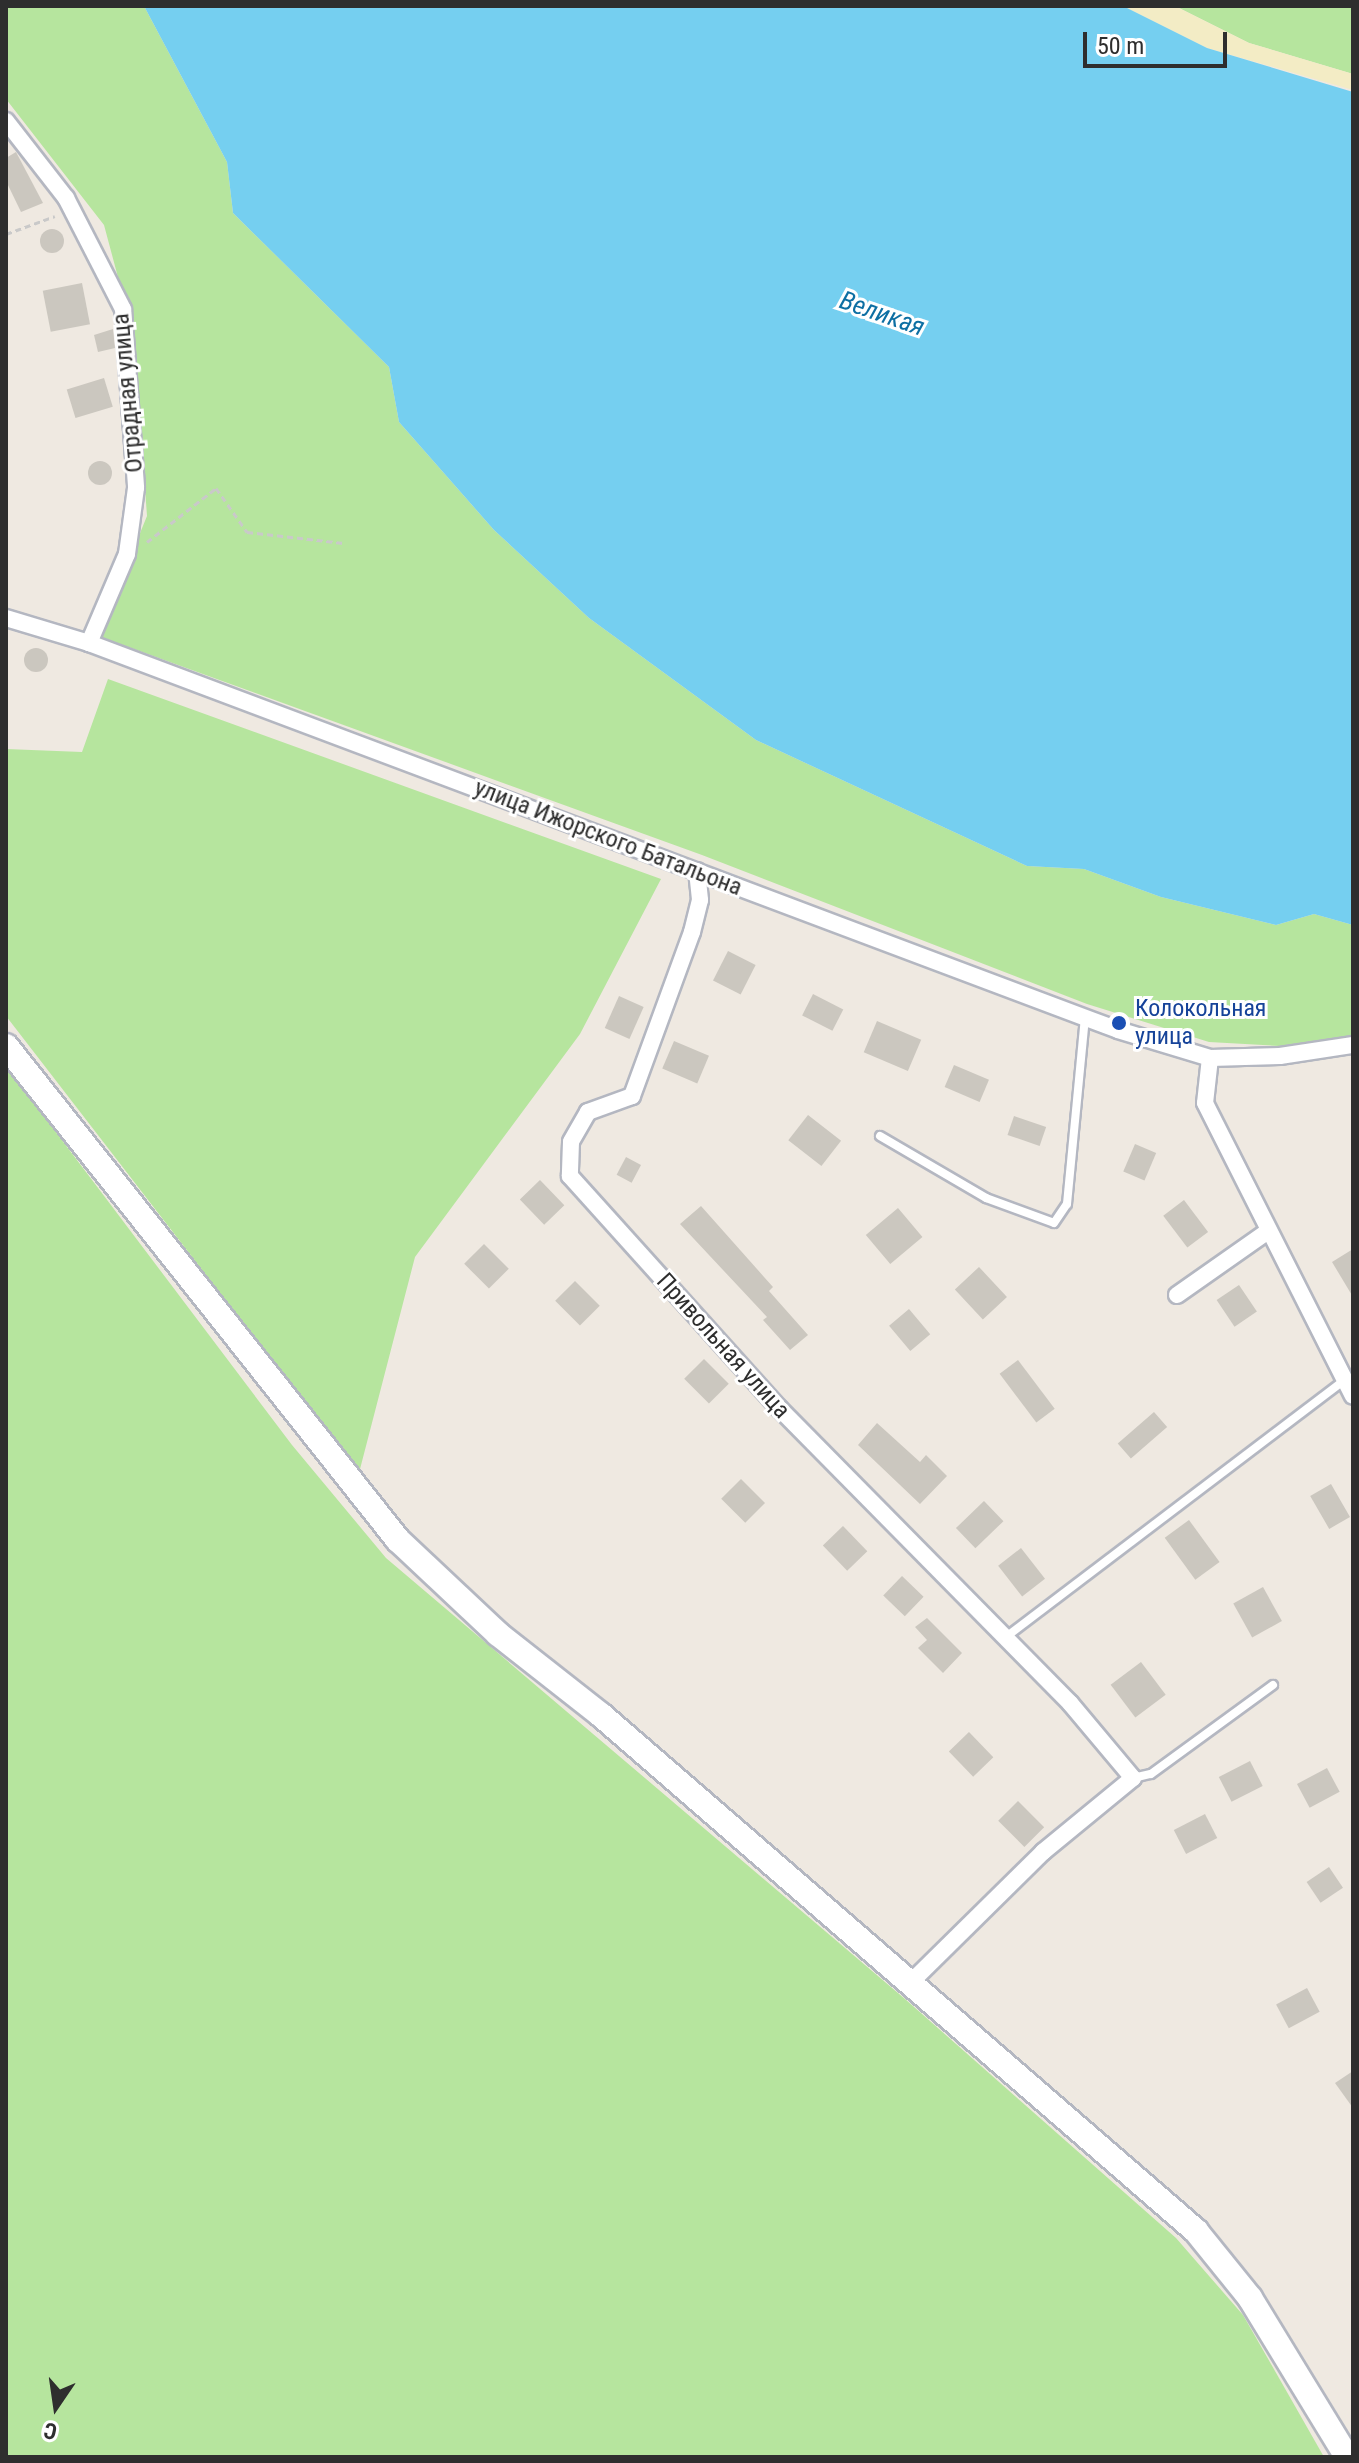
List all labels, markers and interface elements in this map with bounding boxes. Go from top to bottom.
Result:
scale bar [1087,16,1231,66]
text: 50 m [1097,32,1144,60]
water label: Великая [835,285,929,343]
street label: Отрадная улица [107,312,149,474]
street label: улица Ижорского Батальона [470,774,746,902]
place label: Колокольная улица [1135,995,1266,1051]
marker: Колокольная улица [1110,1014,1128,1032]
street label: Привольная улица [650,1267,796,1425]
north arrow [16,2367,96,2447]
text: С [42,2417,59,2444]

